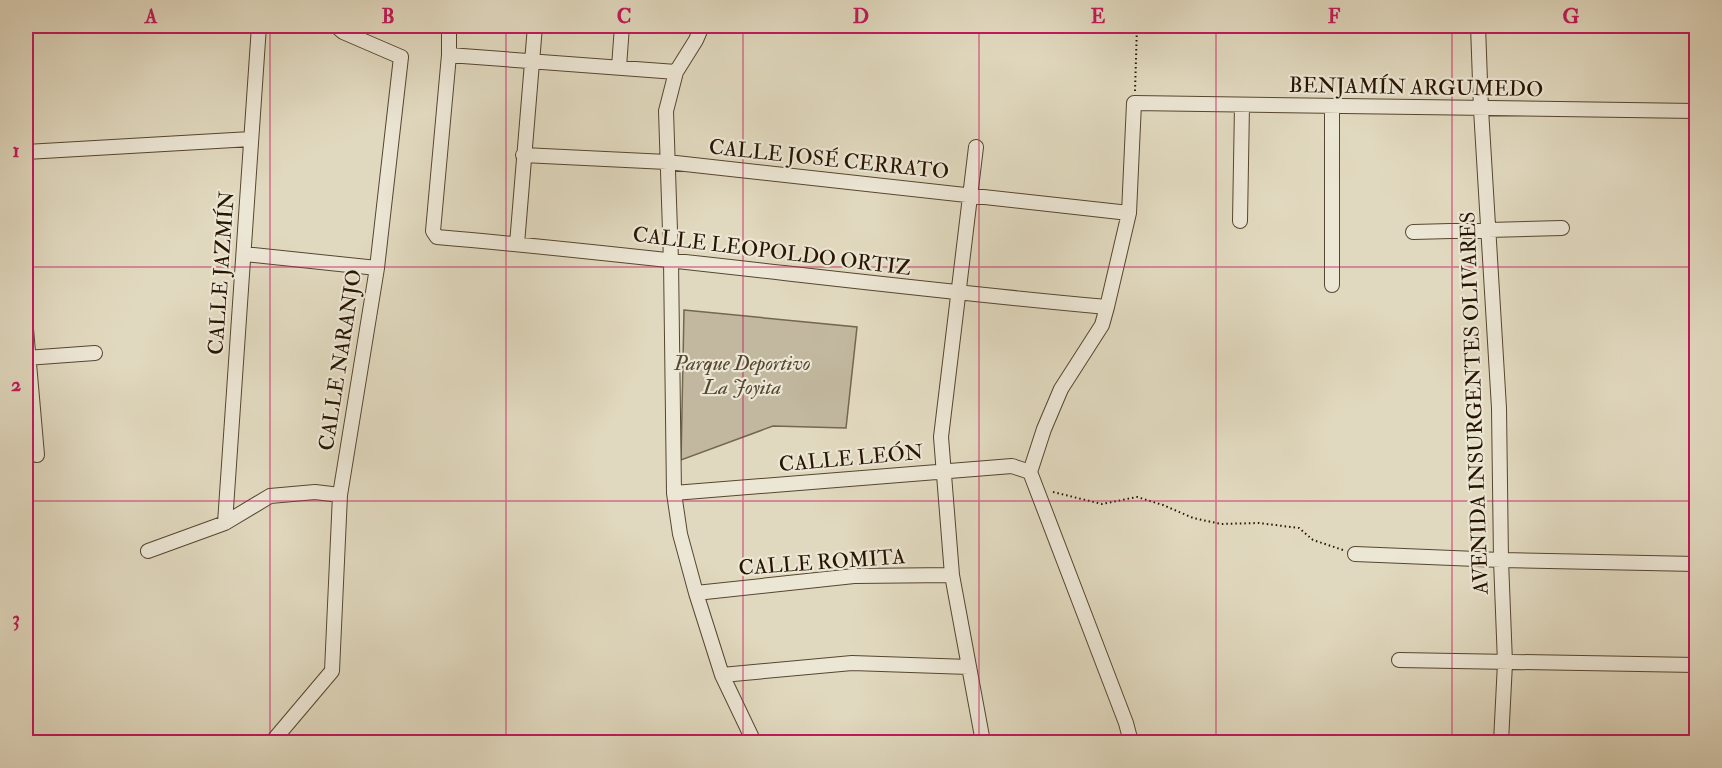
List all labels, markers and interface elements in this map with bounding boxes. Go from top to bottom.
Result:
text: A [144,4,158,29]
text: B [381,4,395,29]
text: C [617,4,631,29]
text: D [853,4,869,29]
text: E [1091,4,1106,29]
text: F [1328,4,1341,29]
text: G [1563,4,1580,29]
street label: BENJAMÍN ARGUMEDO [1289,72,1543,103]
street label: CALLE JOSÉ CERRATO [708,133,950,186]
text: 1 [12,138,20,163]
street label: CALLE JAZMÍN [202,190,241,356]
street label: AVENIDA INSURGENTES OLIVARES [1454,211,1495,596]
street label: CALLE LEOPOLDO ORTIZ [631,221,913,282]
street label: CALLE NARANJO [313,268,368,453]
park label: Parque Deportivo La Joyita [673,350,810,401]
text: 2 [11,372,21,397]
street label: CALLE LEÓN [778,439,924,478]
street label: CALLE ROMITA [738,543,906,582]
text: 3 [12,606,20,631]

